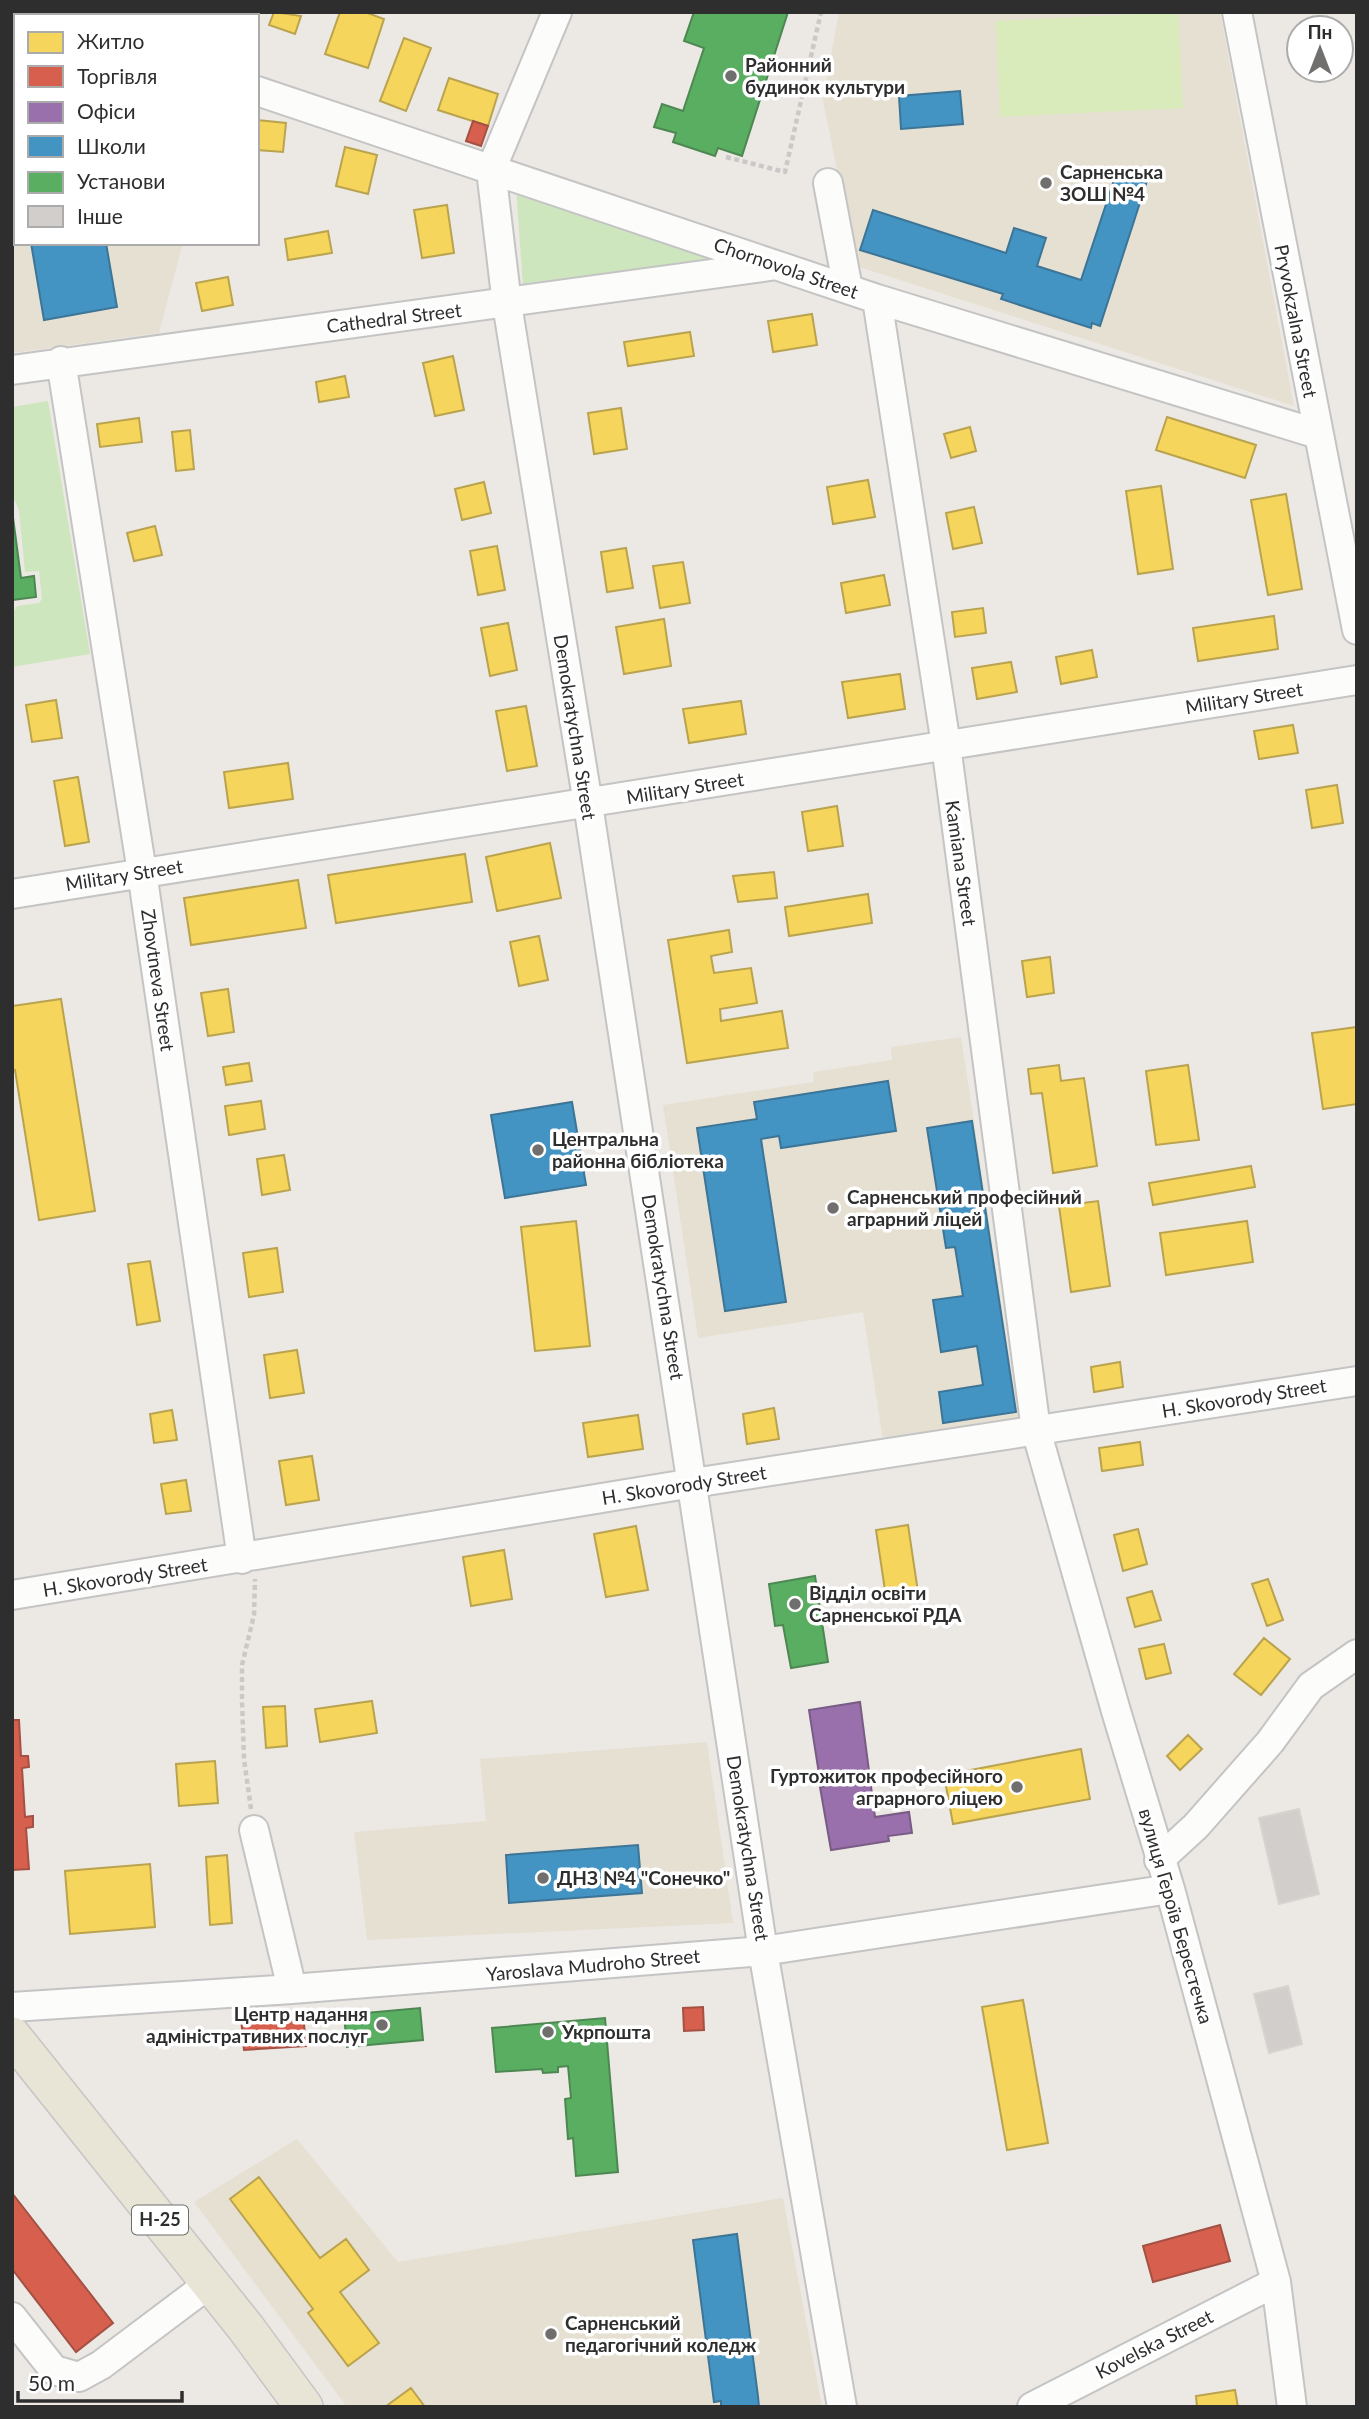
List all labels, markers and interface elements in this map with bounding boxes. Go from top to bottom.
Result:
legend [14,14,259,245]
north arrow [1285,14,1355,84]
text: Пн [1308,20,1332,43]
text: Житло [77,28,145,53]
place label: Районний будинок культури [745,53,905,98]
text: Торгівля [77,63,157,88]
marker: Районний будинок культури [723,68,739,84]
text: Офіси [77,98,136,123]
text: Школи [77,133,146,158]
place label: Сарненська ЗОШ №4 [1060,160,1163,205]
text: Установи [77,168,165,193]
marker: Сарненська ЗОШ №4 [1038,175,1054,191]
text: Інше [77,203,123,228]
street label: Chornovola Street [711,232,862,303]
street label: Pryvokzalna Street [1270,242,1323,400]
street label: Cathedral Street [325,298,463,337]
street label: Demokratychna Street [549,633,602,821]
street label: Military Street [1184,677,1304,718]
street label: Military Street [625,767,745,808]
street label: Kamiana Street [941,799,982,927]
street label: Military Street [64,854,184,895]
street label: Zhovtneva Street [137,907,180,1053]
place label: Центральна районна бібліотека [552,1127,724,1172]
marker: Центральна районна бібліотека [530,1142,546,1158]
place label: Сарненський професійний аграрний ліцей [847,1185,1082,1230]
street label: Demokratychna Street [637,1193,690,1381]
marker: Сарненський професійний аграрний ліцей [825,1200,841,1216]
street label: H. Skovorody Street [1160,1373,1328,1422]
street label: H. Skovorody Street [600,1460,768,1509]
street label: H. Skovorody Street [41,1552,209,1601]
place label: Відділ освіти Сарненської РДА [809,1581,962,1626]
marker: Відділ освіти Сарненської РДА [787,1596,803,1612]
street label: Demokratychna Street [722,1754,775,1942]
place label: Гуртожиток професійного аграрного ліцею [770,1764,1003,1809]
marker: Гуртожиток професійного аграрного ліцею [1009,1779,1025,1795]
street label: вулиця Героїв Берестечка [1135,1806,1218,2026]
place label: ДНЗ №4 "Сонечко" [557,1866,730,1889]
marker: ДНЗ №4 "Сонечко" [535,1870,551,1886]
street label: Yaroslava Mudroho Street [485,1944,701,1985]
place label: Центр надання адміністративних послуг [146,2002,368,2047]
marker: Центр надання адміністративних послуг [374,2017,390,2033]
place label: Укрпошта [561,2020,651,2043]
marker: Укрпошта [540,2024,556,2040]
road number: Н-25 [132,2206,188,2234]
street label: Kovelska Street [1091,2304,1216,2383]
place label: Сарненський педагогічний коледж [565,2311,757,2356]
marker: Сарненський педагогічний коледж [543,2326,559,2342]
scale bar [18,2360,182,2404]
text: 50 m [28,2370,75,2395]

